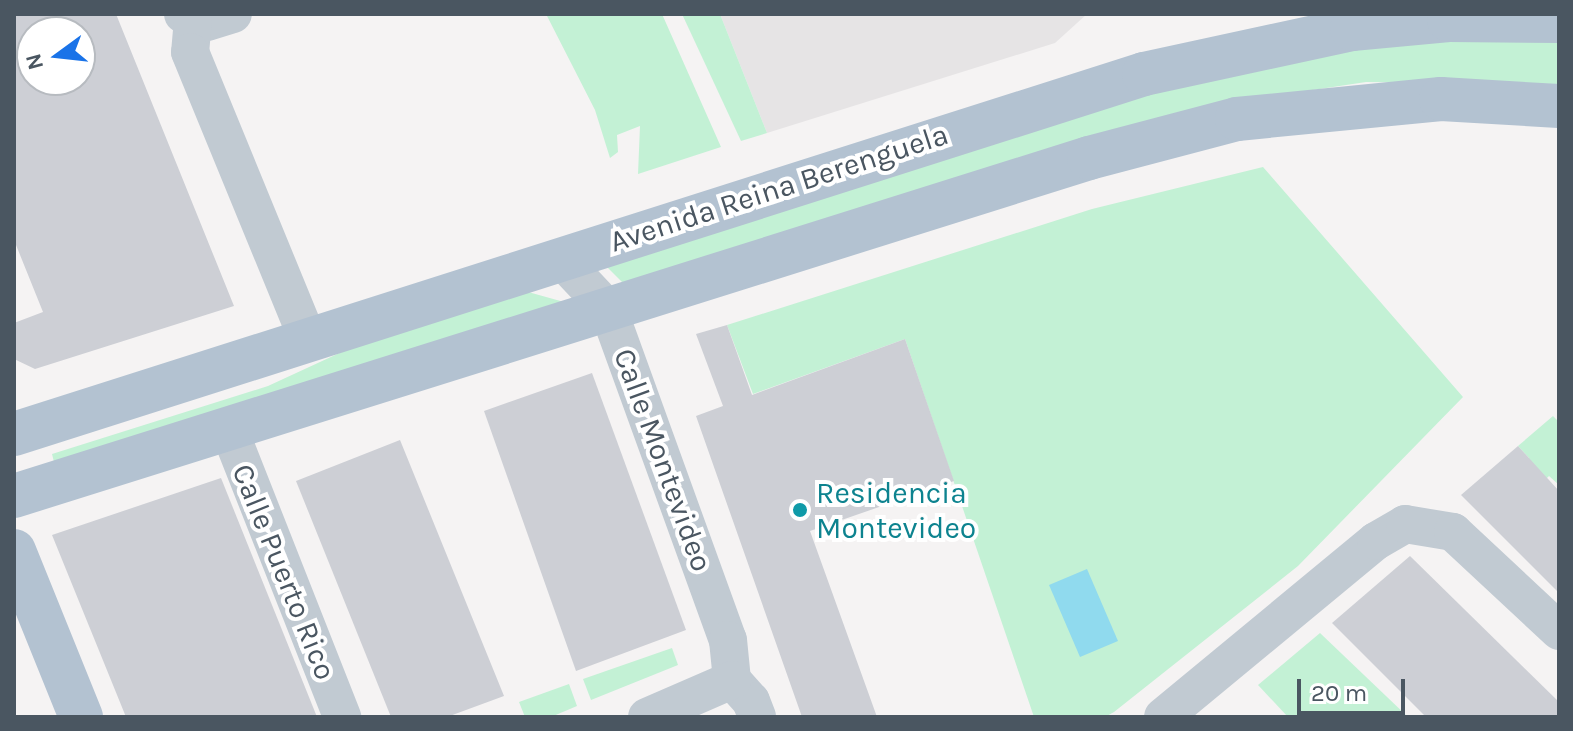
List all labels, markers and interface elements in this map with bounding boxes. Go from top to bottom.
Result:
north arrow [16,16,96,96]
text: N [20,51,49,73]
street label: Avenida Reina Berenguela [605,116,953,260]
street label: Calle Montevideo [606,344,720,576]
street label: Calle Puerto Rico [224,459,344,685]
place label: Residencia Montevideo [816,475,976,546]
marker: Residencia Montevideo [791,501,809,519]
scale bar [1301,663,1409,713]
text: 20 m [1311,679,1367,707]

